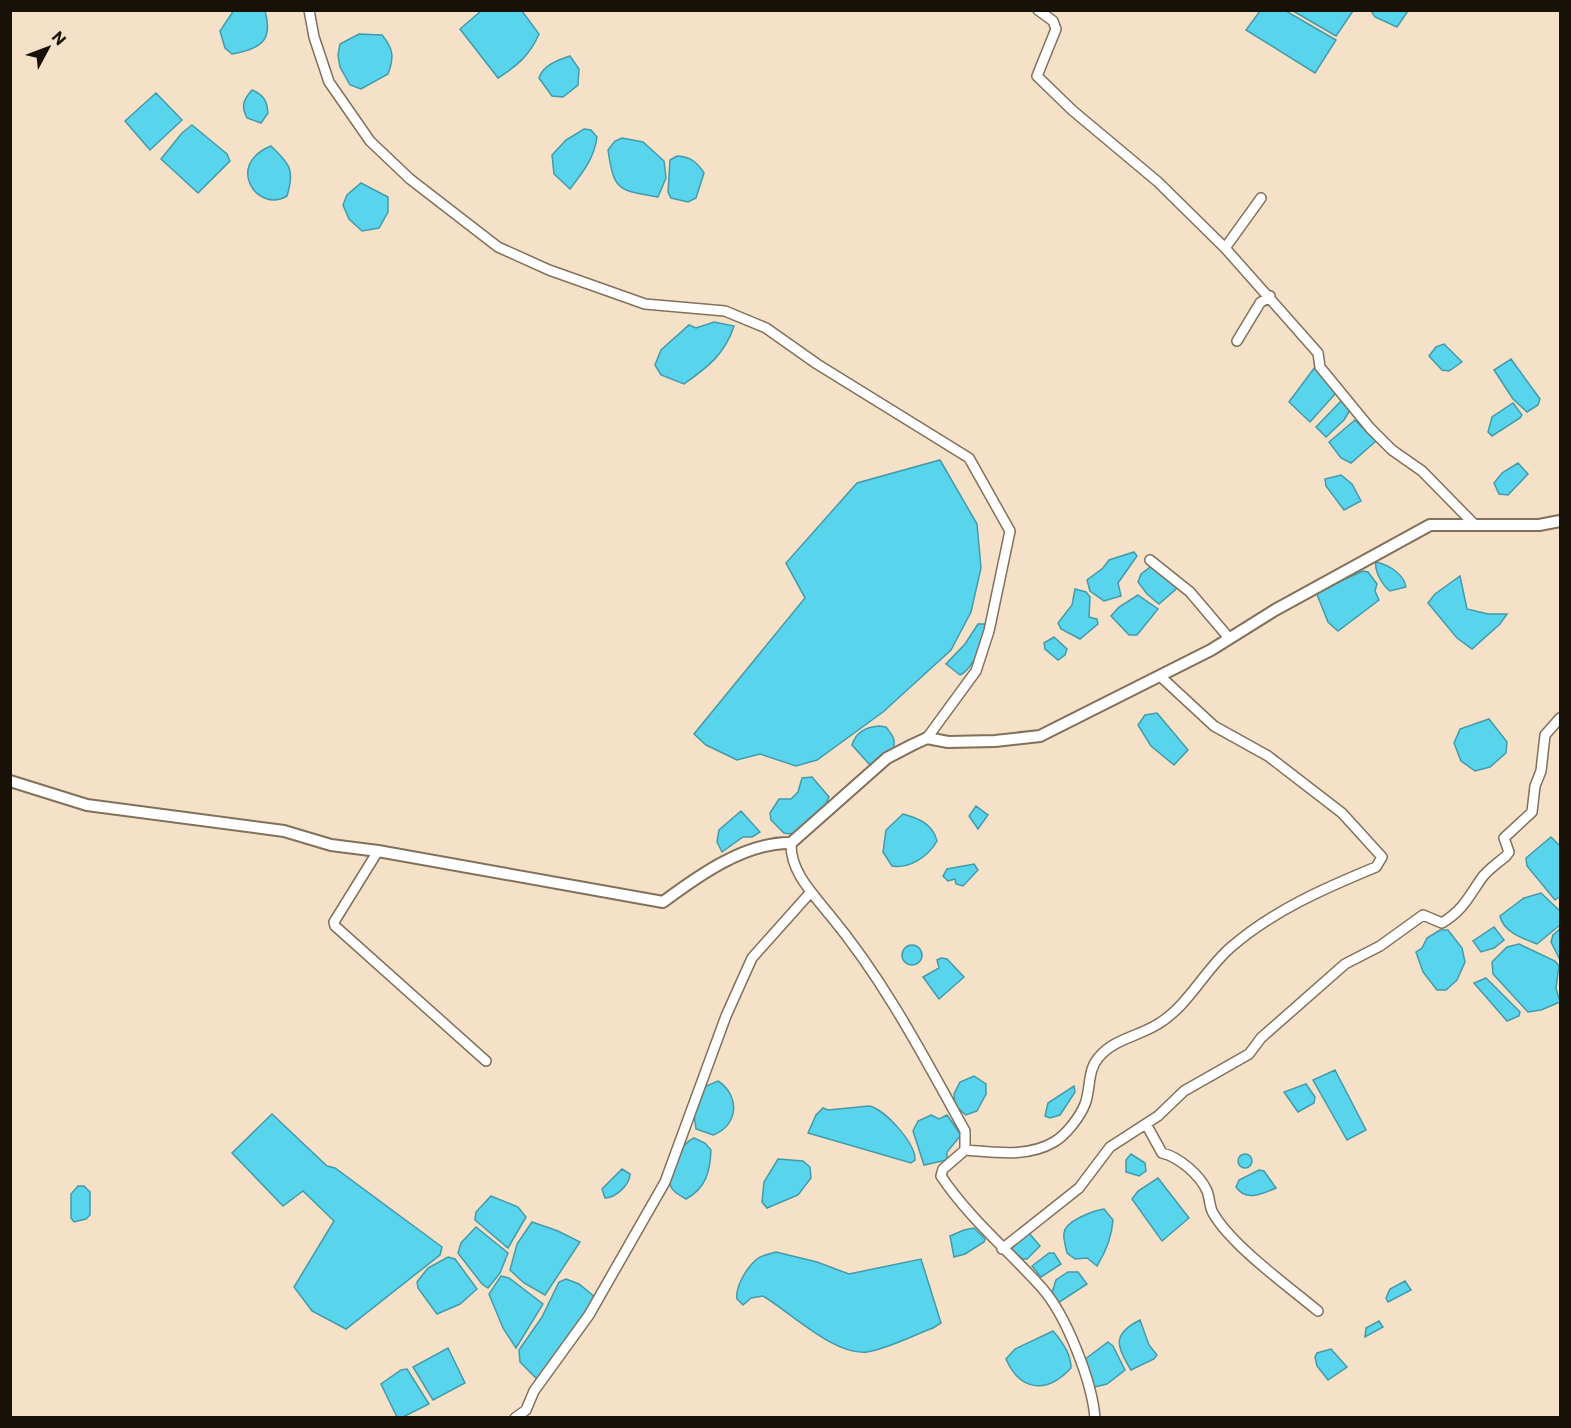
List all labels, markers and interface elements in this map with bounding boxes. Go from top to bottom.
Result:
north arrow [18,18,78,78]
text: N [49,27,71,49]

